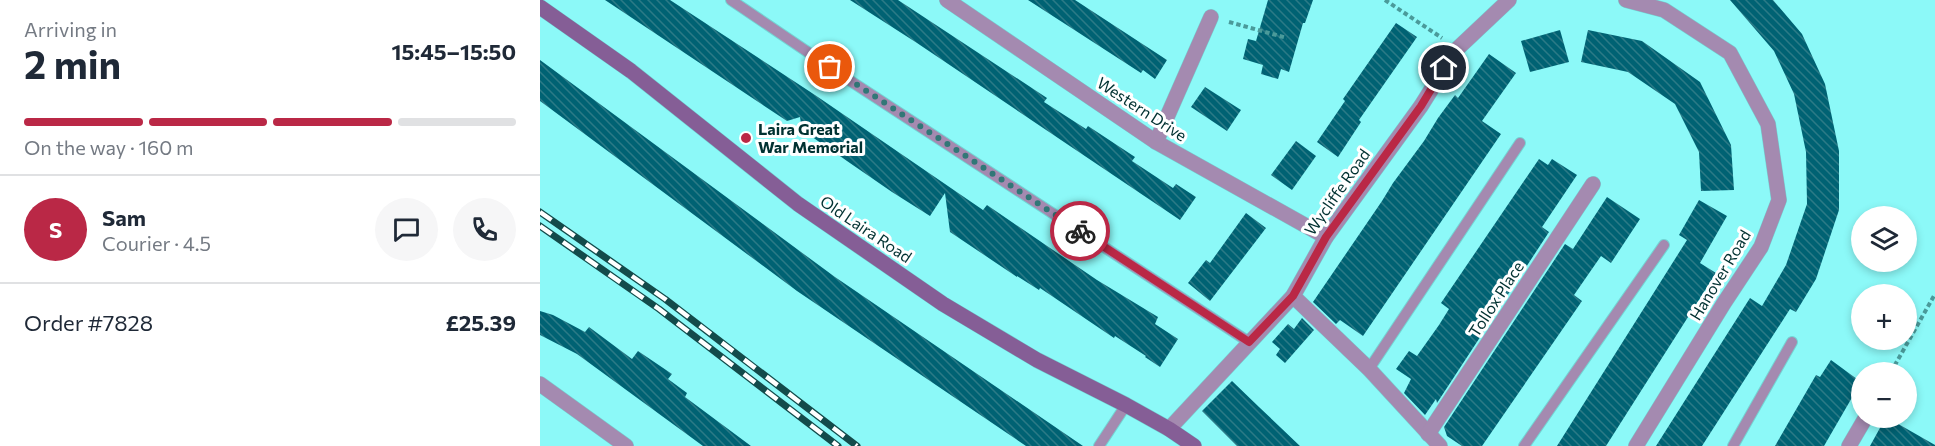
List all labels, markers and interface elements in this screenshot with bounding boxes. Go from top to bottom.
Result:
text: Arriving in [24,17,117,41]
text: 15:45–15:50 [392,38,516,65]
text: 2 min [24,39,121,87]
pin [804,41,855,92]
pin [1418,42,1469,93]
icon: bag [813,50,846,83]
icon: home [1427,51,1460,84]
street label: Western Drive [1094,73,1191,145]
place label: Laira Great War Memorial [758,119,863,156]
marker: Laira Great War Memorial [739,131,753,145]
text: On the way · 160 m [24,135,193,159]
street label: Wycliffe Road [1300,145,1373,238]
street label: Old Laira Road [817,191,916,266]
button: chat [375,198,438,261]
button: phone [453,198,516,261]
courier [1050,201,1110,261]
text: Sam [102,204,146,231]
map controls [1851,206,1917,428]
button: layers [1851,206,1917,272]
icon: bike [1064,215,1097,248]
text: S [49,216,62,243]
street label: Hanover Road [1685,226,1754,323]
text: Courier · 4.5 [102,231,211,255]
street label: Tollox Place [1464,257,1527,340]
button: + [1851,284,1917,350]
text: Order #7828 [24,309,153,336]
text: £25.39 [445,309,516,336]
button: − [1851,362,1917,428]

